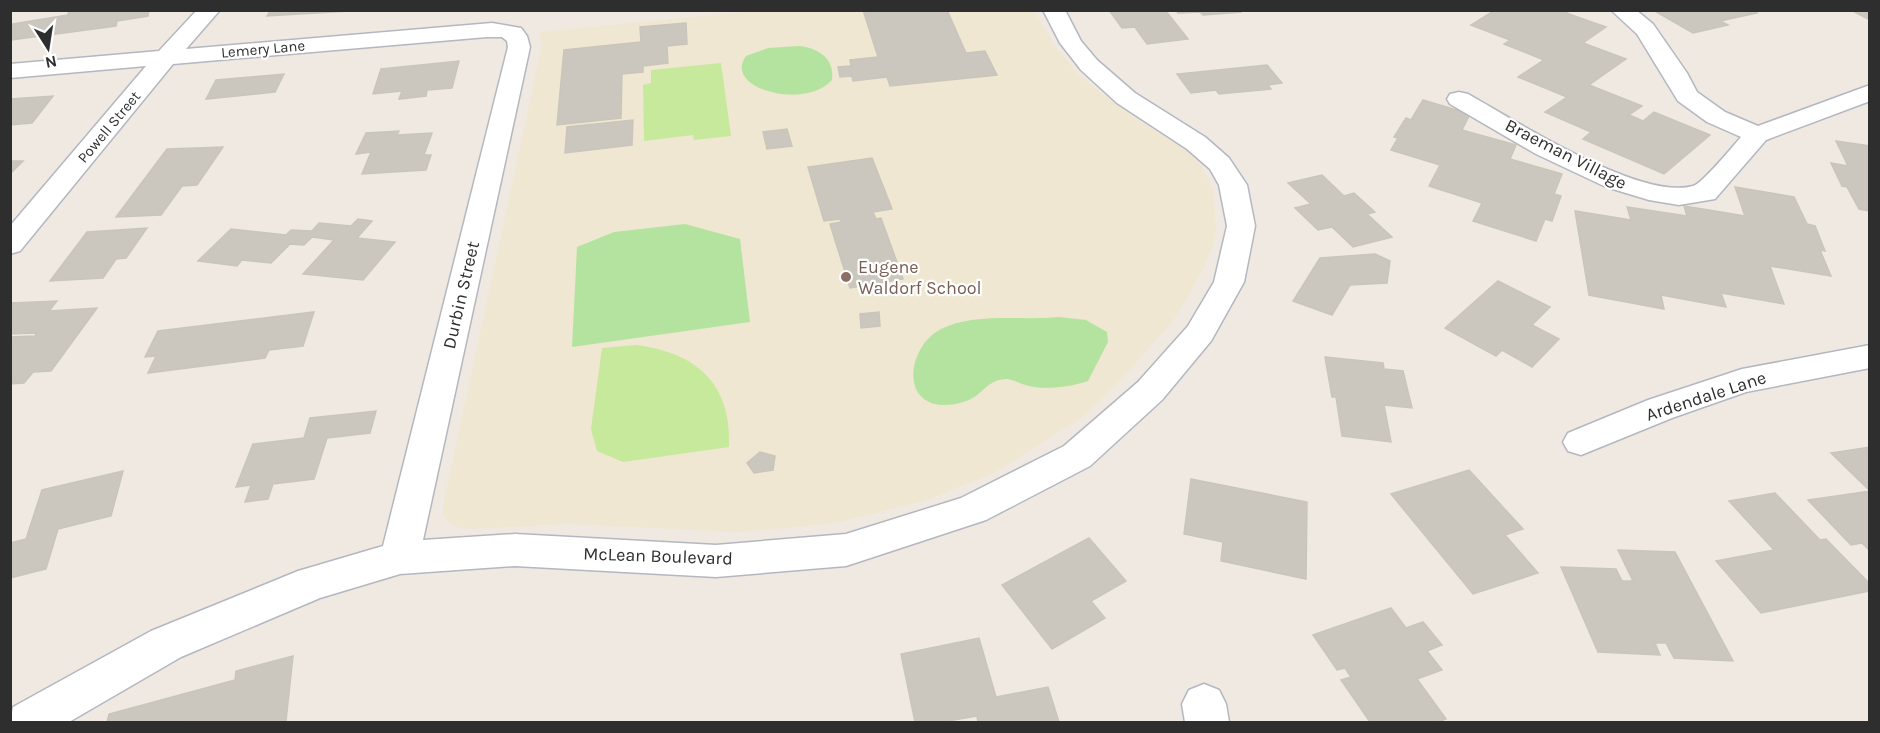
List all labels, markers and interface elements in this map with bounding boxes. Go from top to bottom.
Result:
north arrow [18,18,78,78]
street label: Lemery Lane [220,36,306,62]
text: N [43,52,59,73]
street label: Powell Street [74,87,144,167]
street label: Braeman Village [1501,114,1631,194]
street label: Durbin Street [438,239,484,351]
place label: Eugene Waldorf School [858,256,982,299]
marker: Eugene Waldorf School [839,270,853,284]
street label: Ardendale Lane [1643,366,1769,426]
street label: McLean Boulevard [583,542,733,570]

